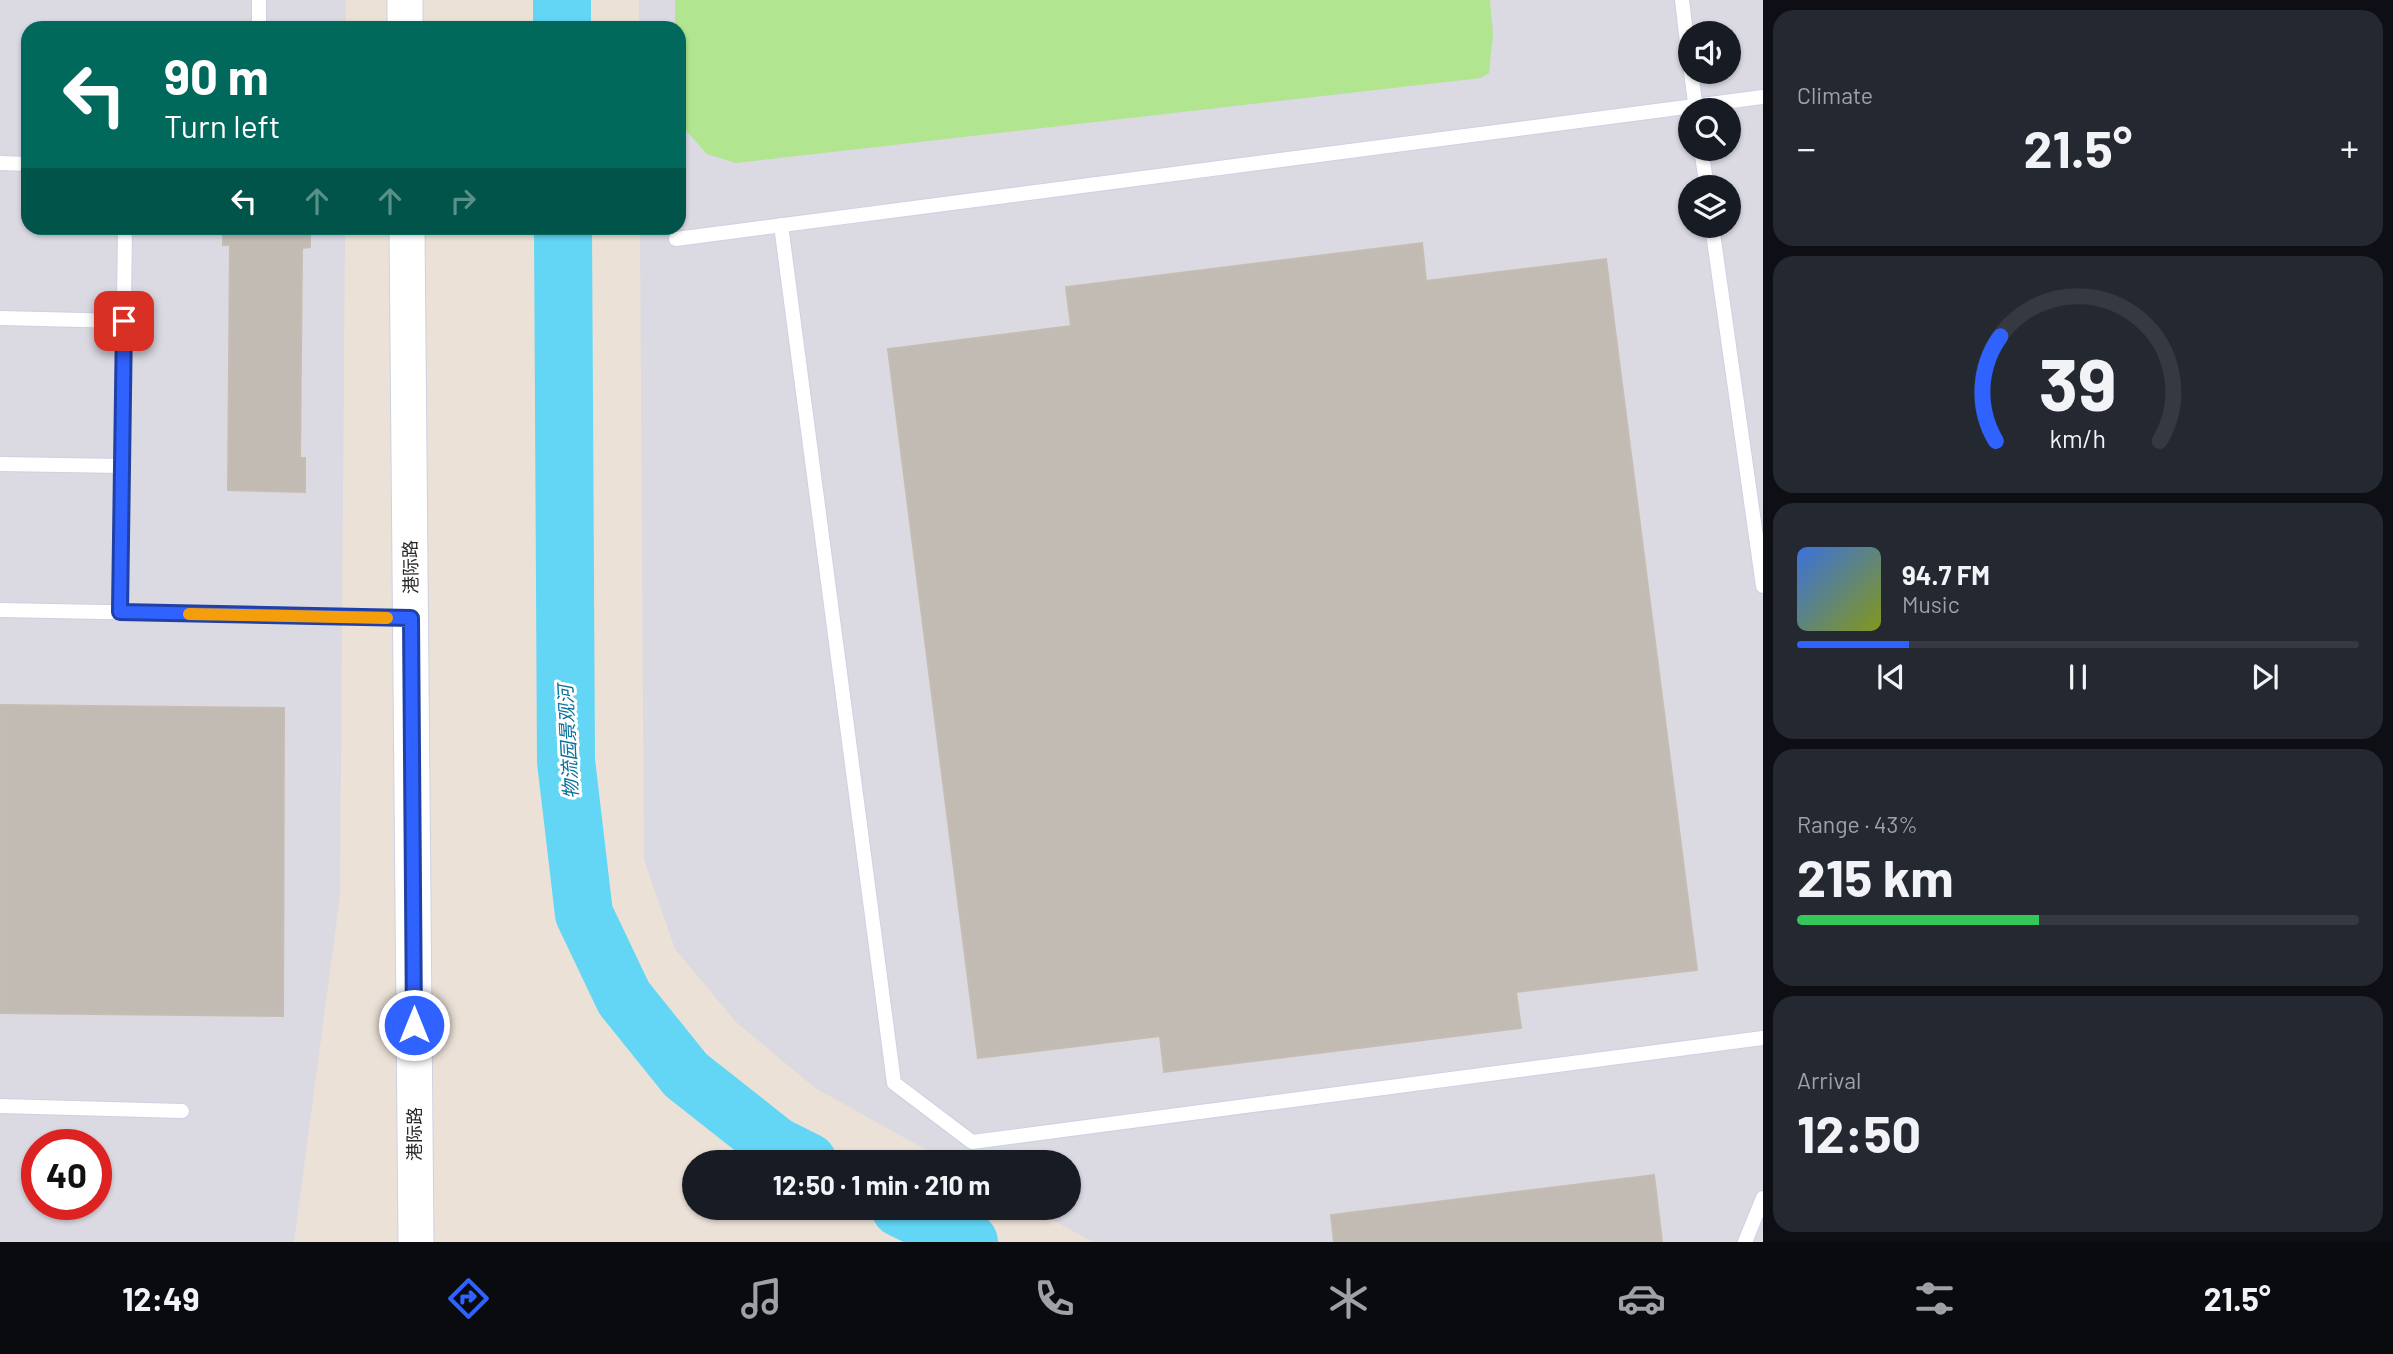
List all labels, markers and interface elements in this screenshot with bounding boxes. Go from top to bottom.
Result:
map controls [1678,21,1741,238]
button: sound [1678,21,1741,84]
text: 90 m [164,46,269,105]
icon: left [49,49,140,140]
text: Climate [1797,81,1873,109]
button: search [1678,98,1741,161]
text: Turn left [164,106,281,144]
text: 21.5° [2024,116,2132,178]
text: − [1797,124,1816,170]
text: + [2340,124,2359,170]
button: layers [1678,175,1741,238]
icon: left [225,182,263,220]
icon: ahead [298,182,336,220]
icon: ahead [371,182,409,220]
icon: right [444,182,482,220]
pin [94,291,154,351]
icon: arrive [105,302,143,340]
text: 39 [2039,338,2117,426]
text: km/h [2050,422,2106,452]
street label: 港际路 [399,540,421,594]
text: 94.7 FM [1902,559,1990,590]
text: Music [1902,590,1960,618]
icon: previous [1872,658,1910,696]
icon: pause [2059,658,2097,696]
icon: next [2246,658,2284,696]
water label: 物流园景观河 [553,681,582,800]
text: Range · 43% [1797,810,1918,838]
text: 215 km [1797,845,1954,907]
position arrow [377,988,451,1062]
text: Arrival [1797,1066,1861,1094]
text: 12:50 [1797,1101,1921,1163]
street label: 港际路 [403,1107,425,1161]
speed limit sign: 40 [21,1129,112,1220]
text: 12:50 · 1 min · 210 m [773,1169,990,1200]
icon: directions [444,1274,493,1323]
icon: music [737,1274,786,1323]
icon: phone [1030,1274,1079,1323]
icon: climate [1324,1274,1373,1323]
icon: car [1617,1274,1666,1323]
icon: filters [1910,1274,1959,1323]
text: 12:49 [122,1279,199,1317]
text: 21.5° [2204,1279,2271,1317]

